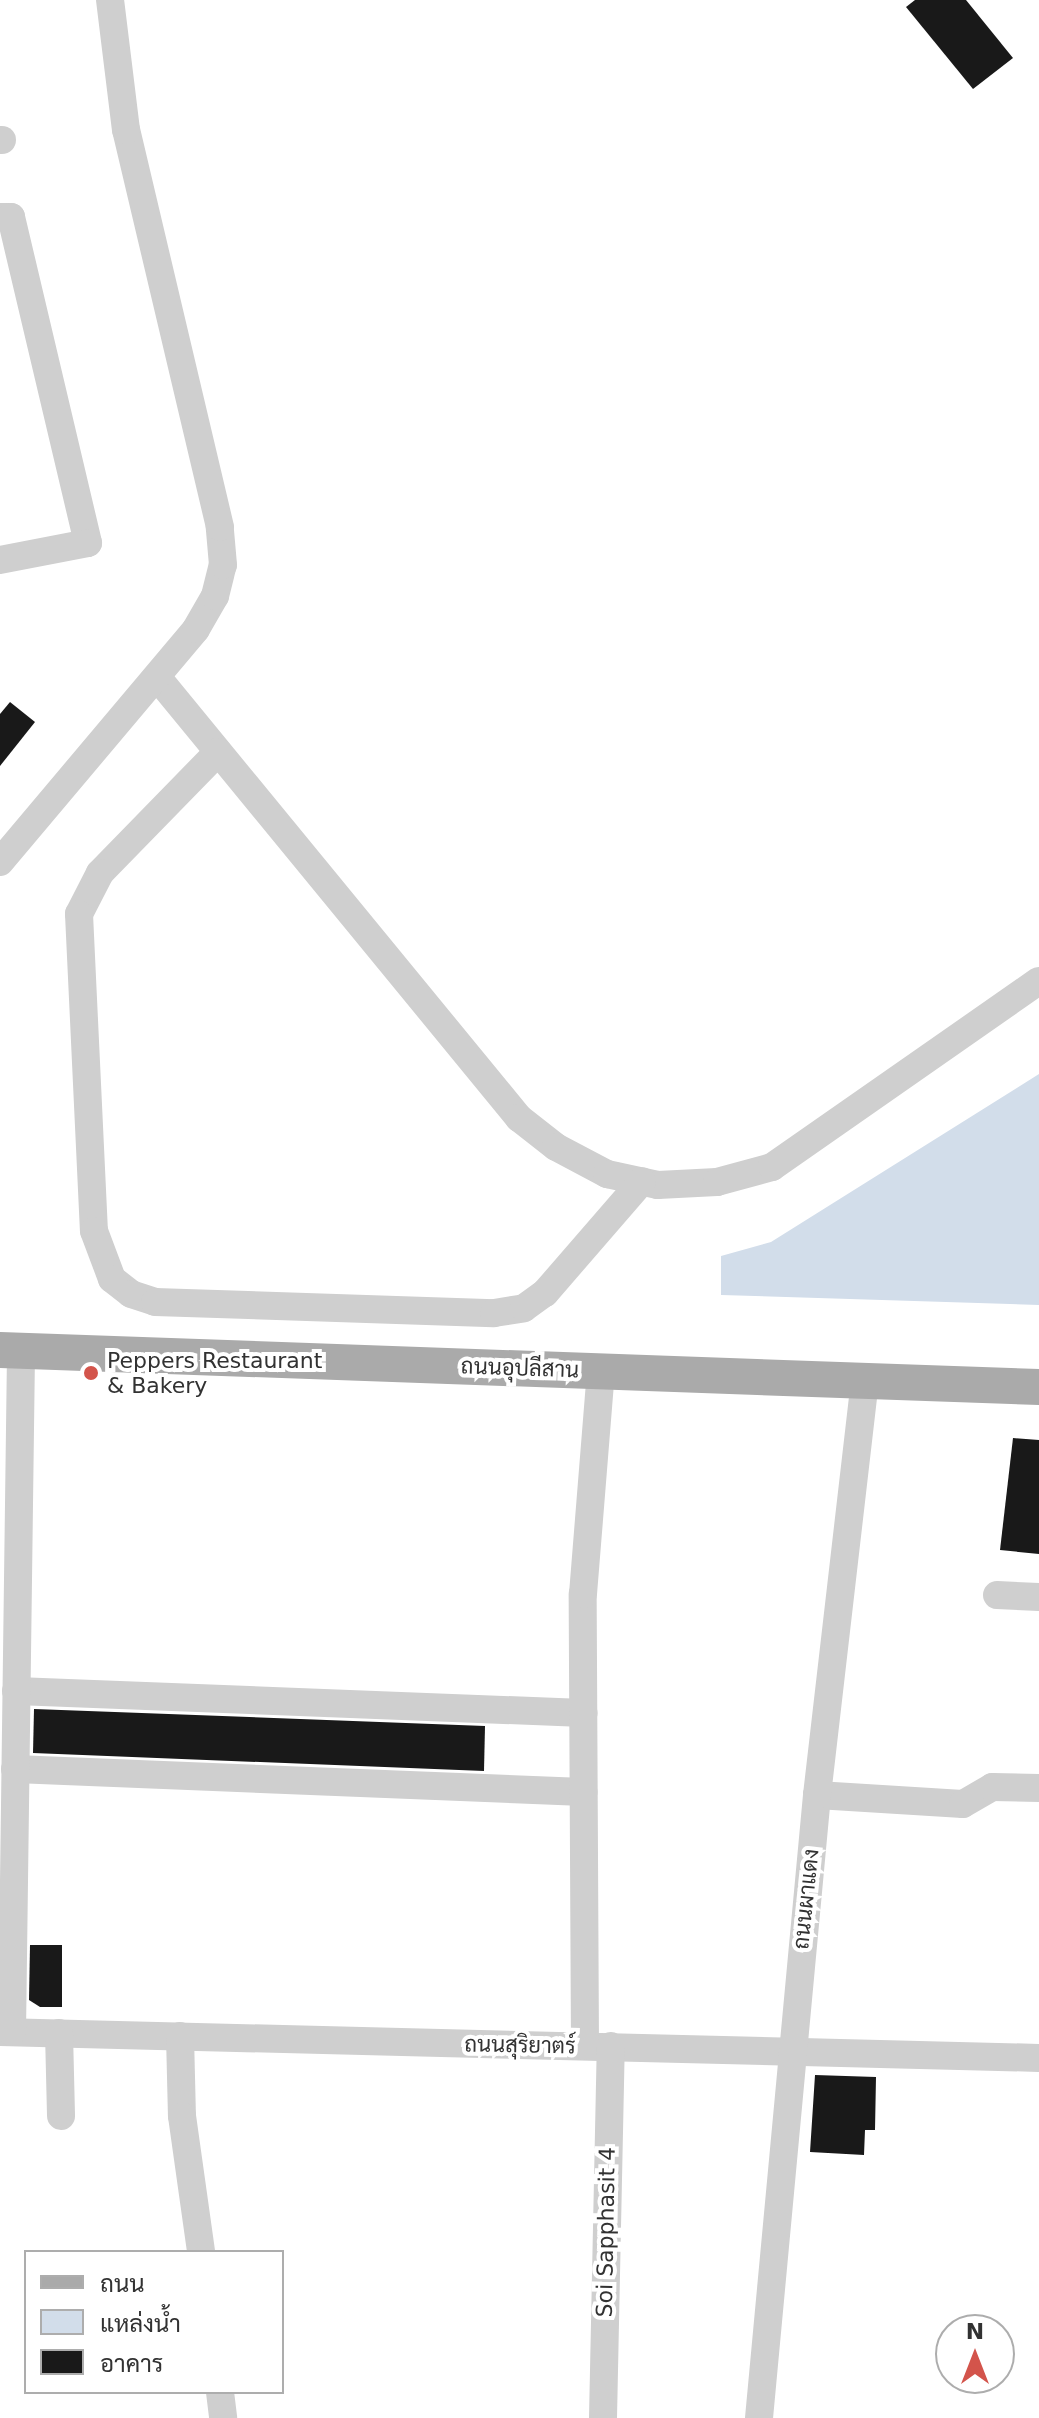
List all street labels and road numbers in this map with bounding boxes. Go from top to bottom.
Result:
street label: ถนนอุปลีสาน [460,1353,580,1383]
street label: ถนนผาแดง [788,1847,824,1951]
street label: ถนนสุริยาตร์ [464,2031,576,2059]
street label: Soi Sapphasit 4 [591,2147,621,2317]

